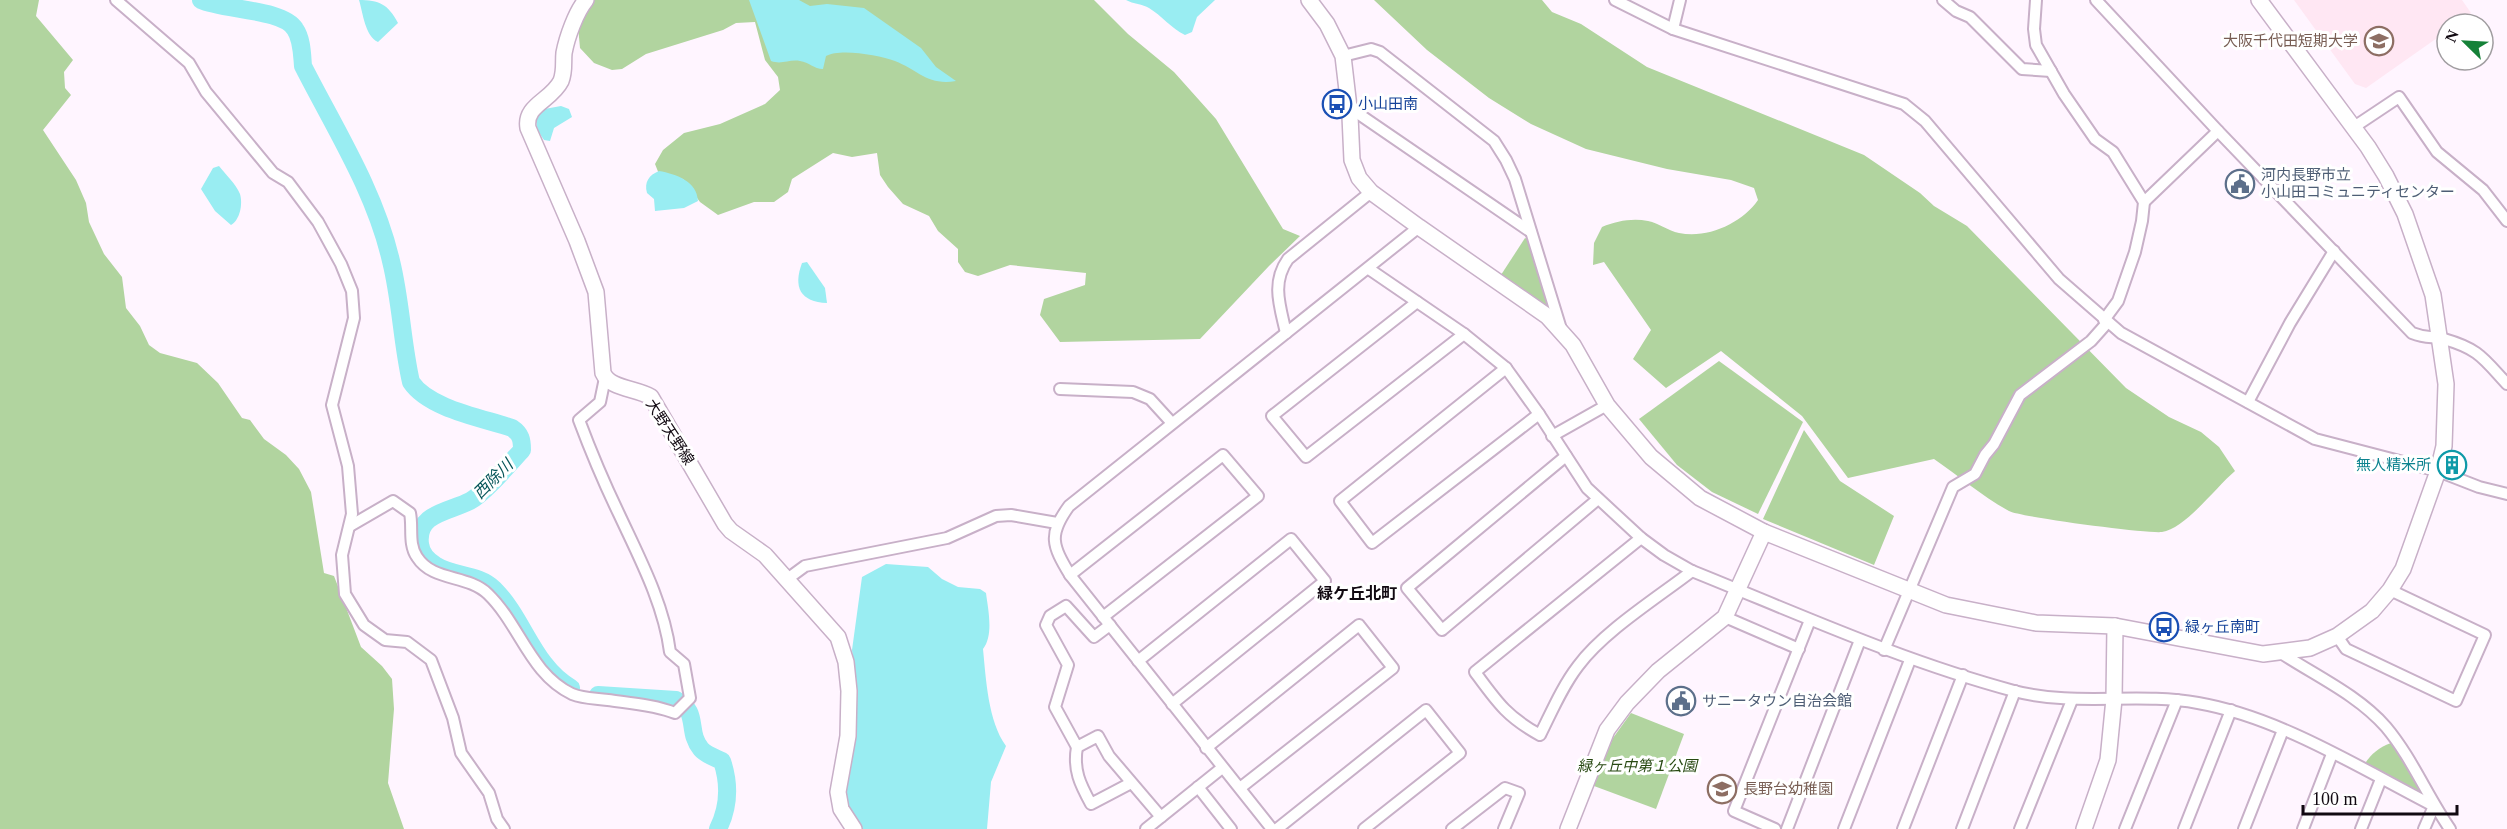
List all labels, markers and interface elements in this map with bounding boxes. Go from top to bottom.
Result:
north arrow [2435,12,2495,72]
school or university icon: 大阪千代田短期大学 [2363,25,2395,57]
text: N [2442,27,2462,45]
place label: 大阪千代田短期大学 [2223,32,2358,49]
bus stop icon: 小山田南 [1321,88,1353,120]
place label: 小山田南 [1358,96,1418,112]
place label: 河内長野市立 小山田コミュニティセンター [2261,167,2455,200]
public building icon: 河内長野市立 小山田コミュニティセンター [2224,168,2256,200]
street label: 大野天野線 [643,396,697,468]
building icon: 無人精米所 [2436,449,2468,481]
water label: 西除川 [470,455,517,502]
place label: 無人精米所 [2356,456,2431,473]
district label: 緑ケ丘北町 [1317,585,1397,602]
bus stop icon: 緑ヶ丘南町 [2148,611,2180,643]
place label: 緑ヶ丘南町 [2185,619,2260,635]
public building icon: サニータウン自治会館 [1665,685,1697,717]
place label: サニータウン自治会館 [1702,693,1852,709]
park label: 緑ヶ丘中第１公園 [1577,758,1699,774]
school or university icon: 長野台幼稚園 [1706,773,1738,805]
scale bar [2303,778,2458,816]
place label: 長野台幼稚園 [1743,781,1833,797]
text: 100 m [2312,789,2358,809]

